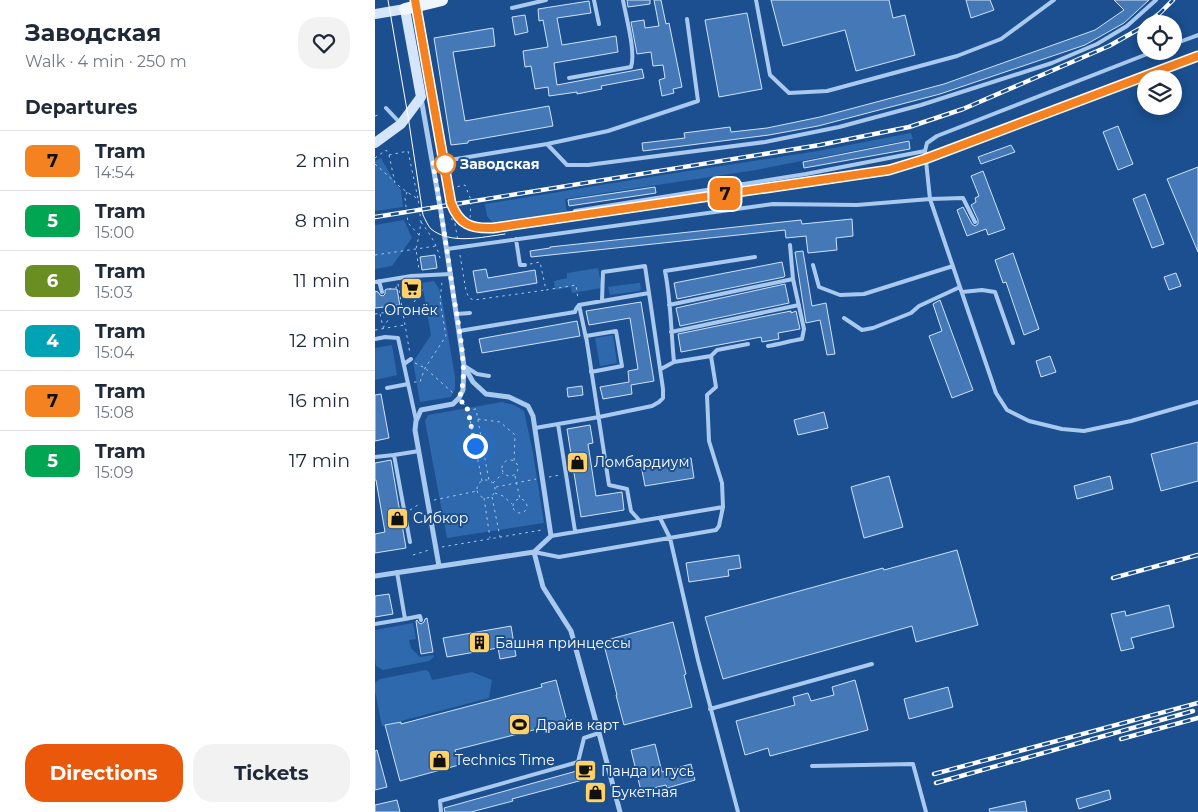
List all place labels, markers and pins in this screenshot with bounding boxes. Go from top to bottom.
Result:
marker: Заводская [434,153,456,175]
place label: Заводская [459,155,540,173]
supermarket icon: Огонёк [399,276,423,300]
place label: Огонёк [384,301,438,319]
shop icon: Ломбардиум [566,450,590,474]
place label: Ломбардиум [594,453,689,471]
shop icon: Сибкор [385,506,409,530]
place label: Сибкор [413,509,468,527]
building icon: Башня принцессы [467,631,491,655]
place label: Башня принцессы [495,634,631,652]
sports icon: Драйв карт [508,713,532,737]
place label: Драйв карт [536,716,619,734]
shop icon: Technics Time [427,748,451,772]
place label: Technics Time [455,751,555,769]
cafe icon: Панда и гусь [573,759,597,783]
place label: Панда и гусь [601,762,695,780]
shop icon: Букетная [583,780,607,804]
place label: Букетная [611,783,678,801]

